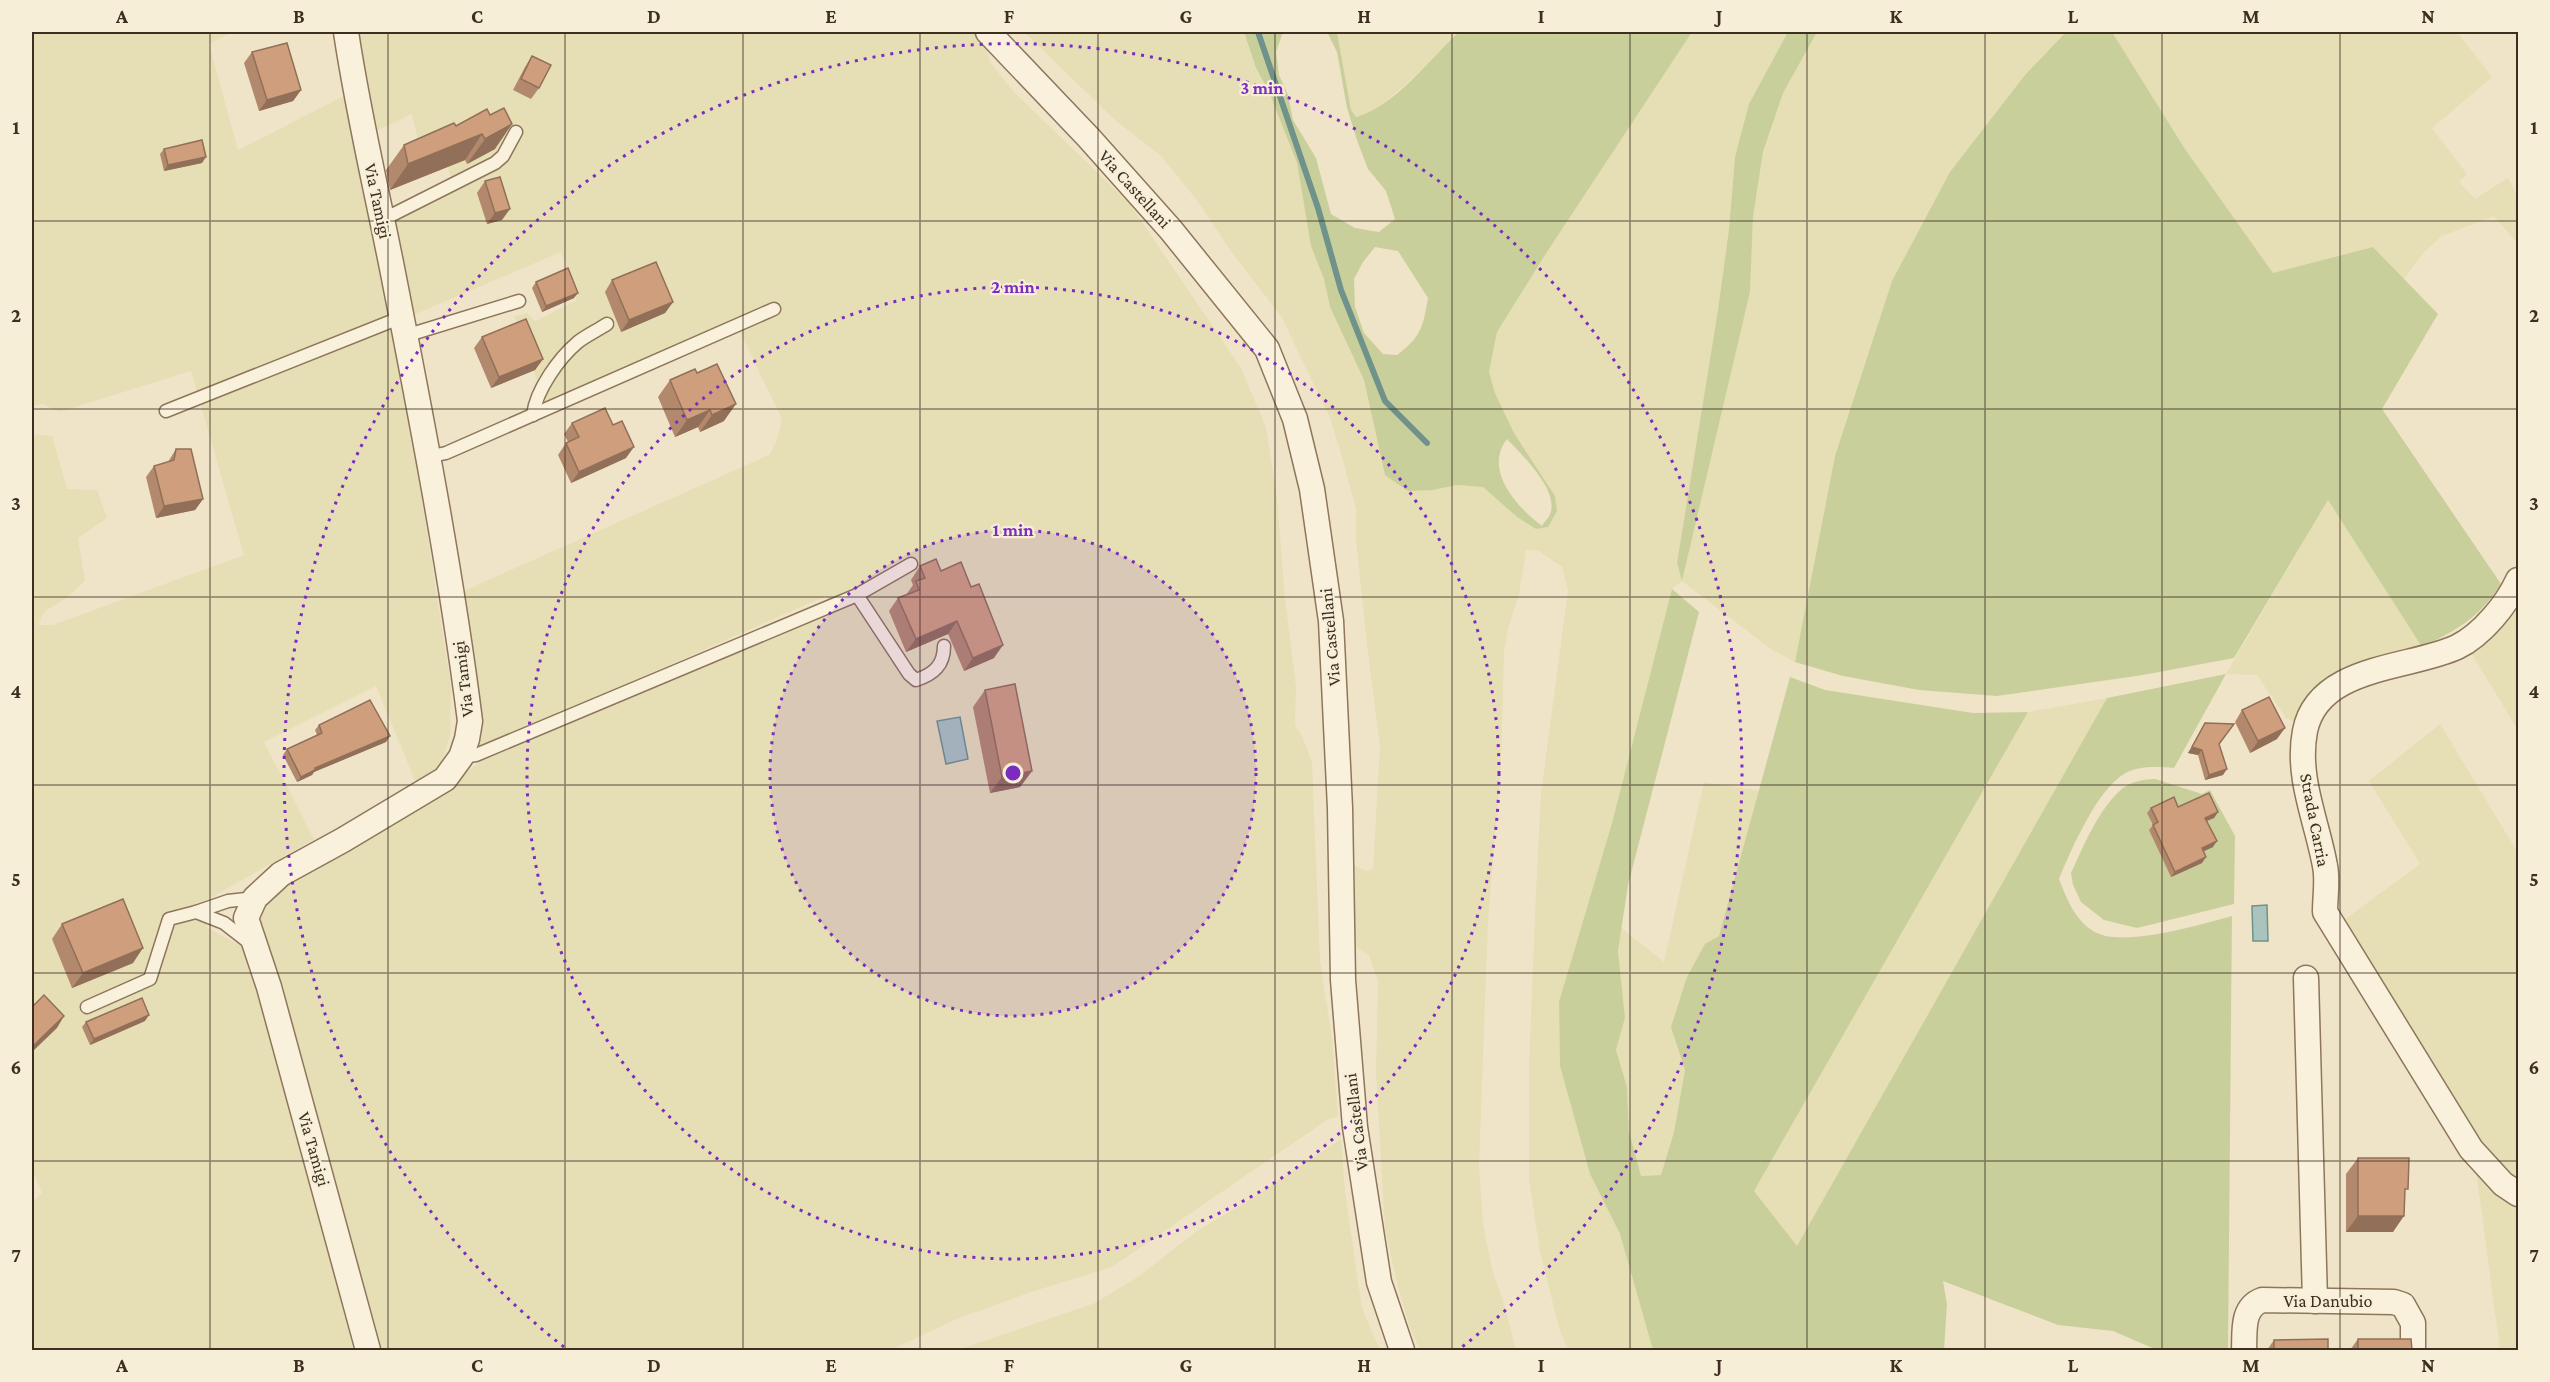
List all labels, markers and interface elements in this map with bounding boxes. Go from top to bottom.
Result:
text: A [115,5,129,27]
text: B [293,5,305,27]
text: C [471,5,483,27]
text: D [647,5,661,27]
text: E [825,5,837,27]
text: F [1004,5,1015,27]
text: G [1180,5,1193,27]
text: H [1357,5,1371,27]
text: I [1538,5,1545,27]
text: J [1714,5,1723,27]
text: K [1890,5,1904,27]
text: L [2068,5,2079,27]
text: M [2242,5,2260,27]
text: N [2421,5,2435,27]
text: 3 min [1240,78,1284,98]
text: 1 [12,116,20,138]
text: 1 [2530,116,2538,138]
street label: Via Castellani [1095,146,1175,232]
street label: Via Tamigi [360,162,396,241]
text: 2 min [991,277,1035,297]
text: 2 [11,304,21,326]
text: 2 [2529,304,2539,326]
text: 3 [11,492,21,514]
text: 3 [2529,492,2539,514]
text: 1 min [993,520,1034,540]
street label: Via Castellani [1316,587,1344,687]
street label: Via Tamigi [448,640,478,718]
text: 4 [11,680,22,702]
text: 4 [2529,680,2540,702]
centre of rings [1003,763,1023,783]
street label: Strada Carria [2296,772,2334,868]
text: 5 [11,868,21,890]
text: 5 [2529,868,2539,890]
text: 6 [11,1056,21,1078]
text: 6 [2529,1056,2539,1078]
street label: Via Castellani [1340,1072,1372,1172]
street label: Via Tamigi [294,1109,334,1189]
text: 7 [11,1244,21,1266]
text: 7 [2529,1244,2539,1266]
street label: Via Danubio [2284,1291,2372,1311]
text: A [115,1354,129,1376]
text: B [293,1354,305,1376]
text: C [471,1354,483,1376]
text: D [647,1354,661,1376]
text: E [825,1354,837,1376]
text: F [1004,1354,1015,1376]
text: G [1180,1354,1193,1376]
text: H [1357,1354,1371,1376]
text: I [1538,1354,1545,1376]
text: J [1714,1354,1723,1376]
text: K [1890,1354,1904,1376]
text: L [2068,1354,2079,1376]
text: M [2242,1354,2260,1376]
text: N [2421,1354,2435,1376]

